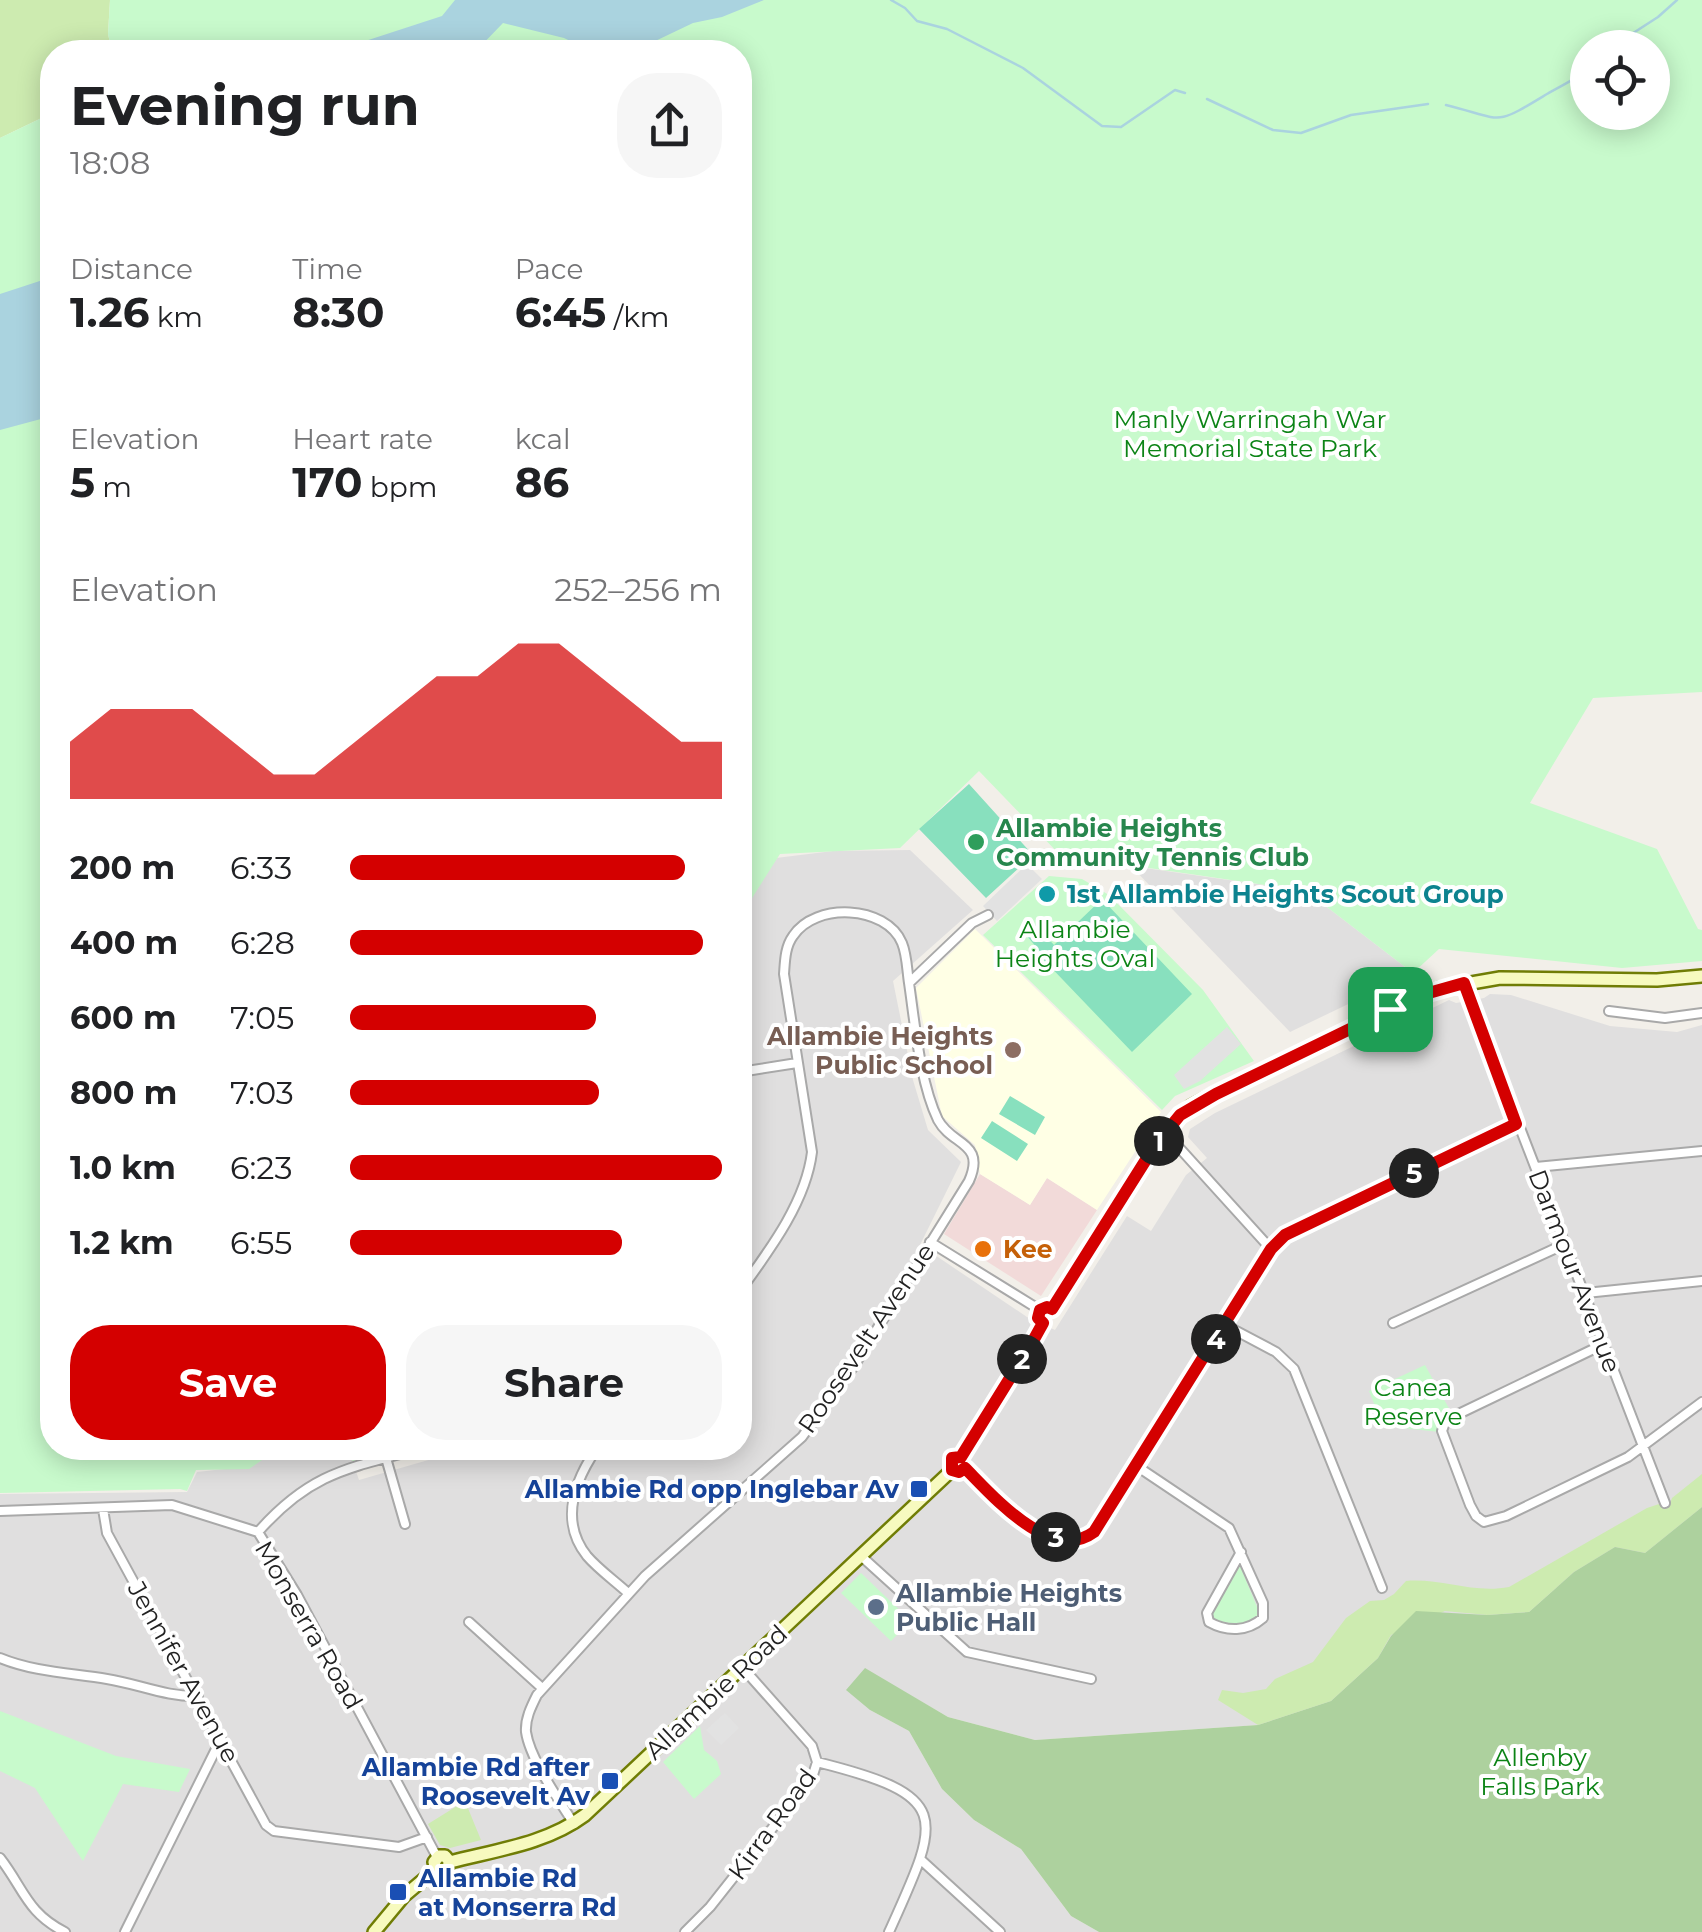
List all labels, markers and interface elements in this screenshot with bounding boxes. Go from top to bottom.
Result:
map controls [1570,30,1670,130]
button: locate [1570,30,1670,130]
text: Evening run [70,72,420,139]
button: share [617,73,722,178]
text: 18:08 [70,143,150,182]
text: Distance [70,252,193,286]
text: Time [292,252,363,286]
text: Pace [515,252,583,286]
text: 1.26 [70,286,149,338]
text: 8:30 [292,286,384,338]
text: 6:45 [515,286,606,338]
text: km [149,300,203,334]
text: /km [606,300,669,334]
park label: Manly Warringah War Memorial State Park [1113,404,1387,463]
text: Elevation [70,422,199,456]
text: Heart rate [292,422,433,456]
text: kcal [515,422,571,456]
text: 5 [70,456,95,508]
text: 170 [292,456,363,508]
text: 86 [515,456,569,508]
text: m [95,470,132,504]
text: bpm [363,470,438,504]
text: Elevation [70,570,218,609]
text: 252–256 m [554,570,722,609]
place label: Allambie Heights Community Tennis Club [995,813,1309,872]
marker: Allambie Heights Community Tennis Club [965,831,987,853]
text: 200 m [70,848,175,887]
text: 6:33 [230,848,292,887]
place label: 1st Allambie Heights Scout Group [1067,879,1504,909]
marker: 1st Allambie Heights Scout Group [1036,883,1058,905]
park label: Allambie Heights Oval [995,914,1155,973]
text: 400 m [70,923,178,962]
text: 6:28 [230,923,295,962]
pin [1348,967,1433,1052]
icon: arrive [1363,982,1418,1037]
text: 600 m [70,998,176,1037]
text: 7:05 [230,998,294,1037]
place label: Allambie Heights Public School [766,1021,993,1080]
marker: Allambie Heights Public School [1002,1039,1024,1061]
text: 800 m [70,1073,177,1112]
text: 7:03 [230,1073,294,1112]
pin: 1 [1134,1116,1184,1166]
text: 1 [1154,1124,1164,1158]
text: 1.0 km [70,1148,176,1187]
text: 6:23 [230,1148,293,1187]
pin: 5 [1389,1148,1439,1198]
text: 5 [1406,1156,1422,1190]
street label: Darmour Avenue [1522,1165,1628,1377]
text: 1.2 km [70,1223,174,1262]
text: 6:55 [230,1223,292,1262]
place label: Kee [1003,1234,1053,1264]
street label: Roosevelt Avenue [791,1237,941,1439]
marker: Kee [972,1238,994,1260]
pin: 4 [1191,1314,1241,1364]
text: 4 [1206,1322,1226,1356]
button: Save [70,1325,386,1440]
button: Share [406,1325,722,1440]
pin: 2 [997,1334,1047,1384]
text: 2 [1014,1342,1030,1376]
park label: Canea Reserve [1363,1372,1463,1431]
place label: Allambie Rd opp Inglebar Av [524,1474,900,1504]
marker: Allambie Rd opp Inglebar Av [908,1478,930,1500]
pin: 3 [1031,1512,1081,1562]
text: 3 [1048,1520,1064,1554]
street label: Monserra Road [249,1536,369,1714]
street label: Jennifer Avenue [121,1575,246,1768]
place label: Allambie Heights Public Hall [895,1578,1122,1637]
marker: Allambie Heights Public Hall [865,1596,887,1618]
street label: Allambie Road [639,1619,793,1765]
park label: Allenby Falls Park [1480,1742,1600,1801]
place label: Allambie Rd after Roosevelt Av [361,1752,591,1811]
street label: Kirra Road [722,1763,822,1885]
marker: Allambie Rd after Roosevelt Av [599,1770,621,1792]
place label: Allambie Rd at Monserra Rd [417,1863,617,1922]
marker: Allambie Rd at Monserra Rd [387,1881,409,1903]

